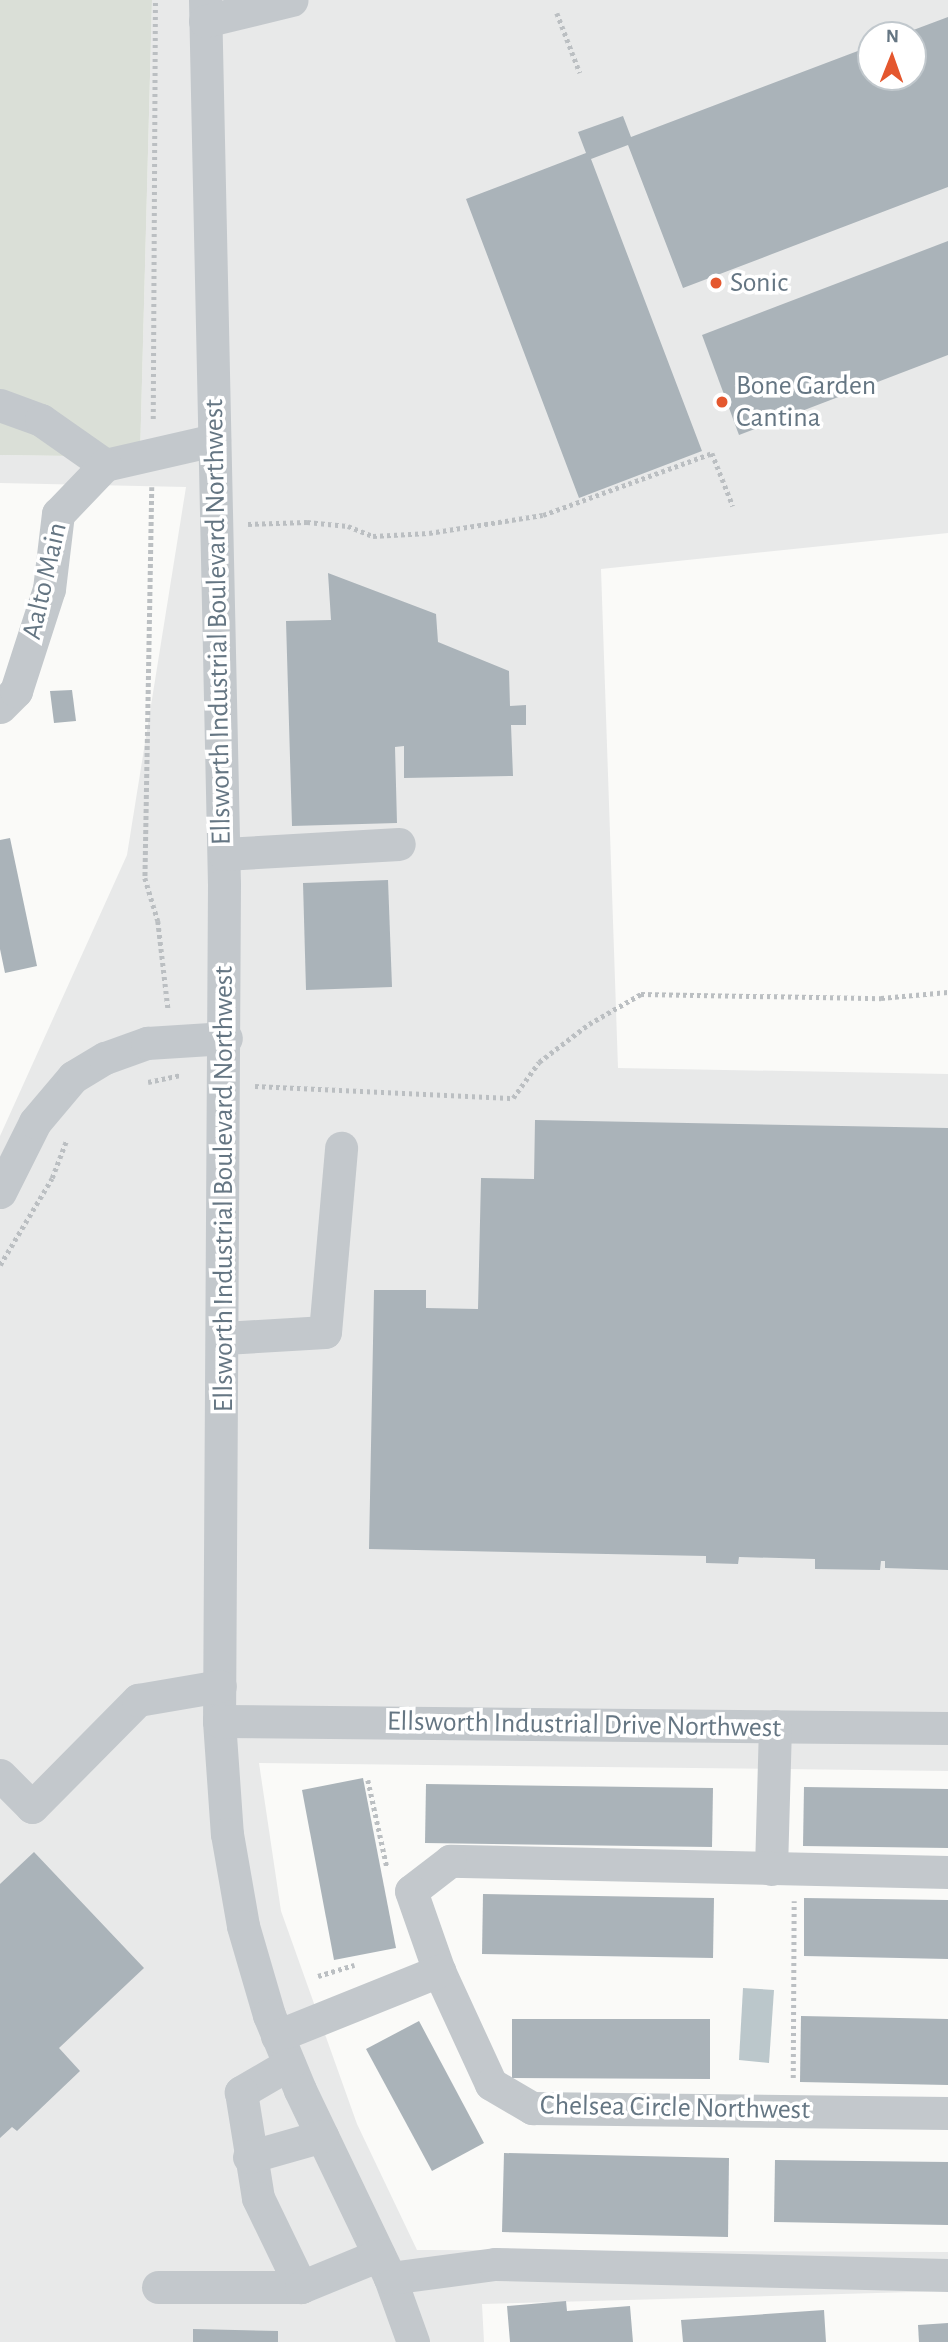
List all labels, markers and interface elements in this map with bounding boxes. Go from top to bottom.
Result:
north arrow [857,21,927,91]
text: N [886,27,899,46]
place label: Sonic [730,266,788,300]
marker: Sonic [708,275,724,291]
place label: Bone Garden Cantina [736,369,876,435]
marker: Bone Garden Cantina [714,394,730,410]
street label: Ellsworth Industrial Boulevard Northwest [197,399,239,845]
street label: Aalto Main [15,519,75,643]
street label: Ellsworth Industrial Boulevard Northwest [207,966,241,1412]
street label: Ellsworth Industrial Drive Northwest [387,1705,781,1745]
street label: Chelsea Circle Northwest [540,2089,810,2127]

